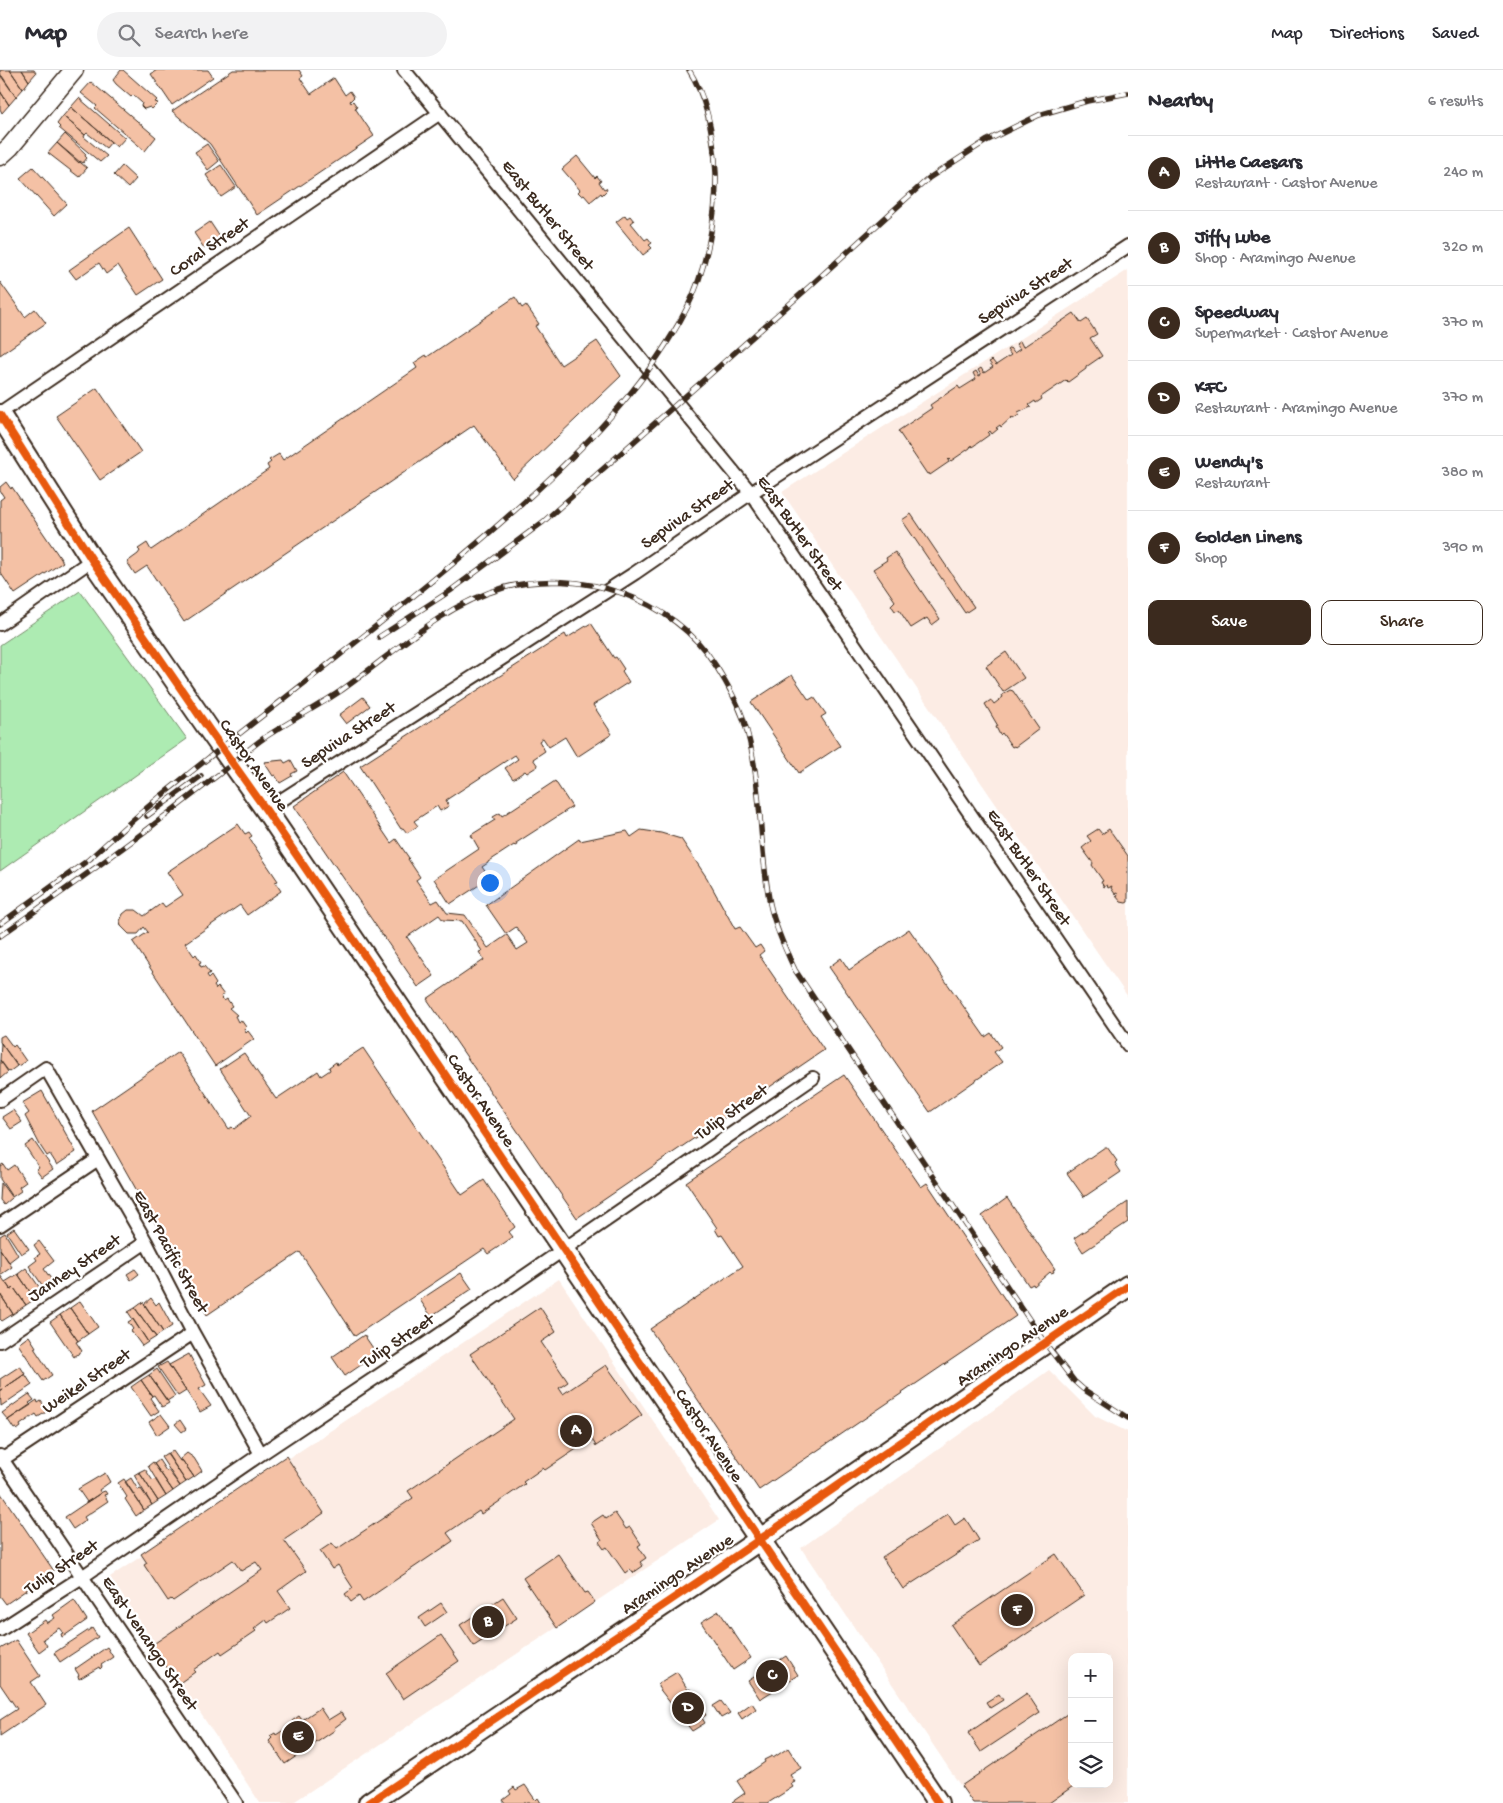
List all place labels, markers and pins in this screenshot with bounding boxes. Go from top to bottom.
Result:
pin: A [560,1412,592,1450]
pin: F [1001,1591,1033,1629]
pin: B [472,1603,504,1641]
pin: C [756,1657,788,1695]
pin: D [672,1689,704,1727]
pin: E [282,1718,314,1756]

